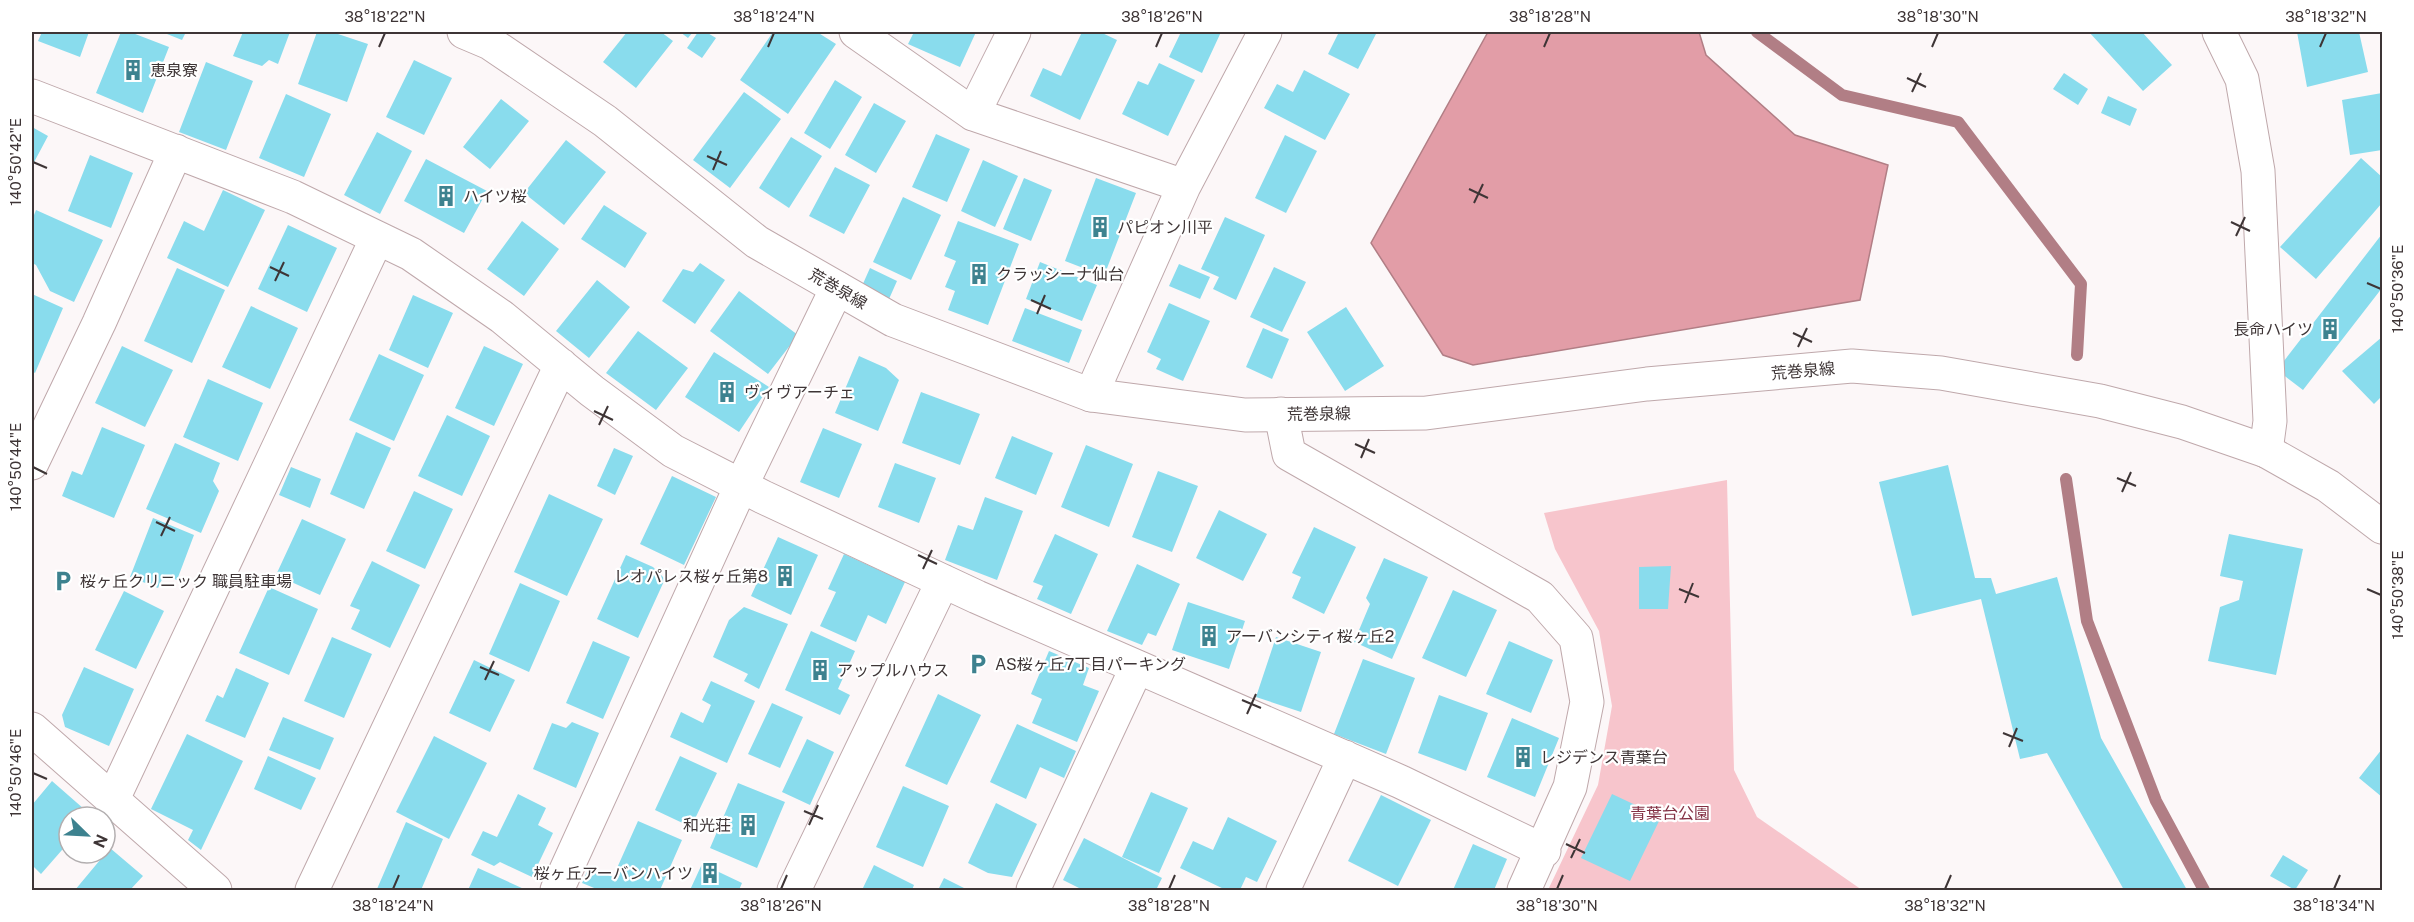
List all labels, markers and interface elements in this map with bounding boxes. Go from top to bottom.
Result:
text: 38°18'22"N [344,8,426,25]
text: 38°18'24"N [733,8,815,25]
text: 38°18'26"N [1121,8,1203,25]
text: 38°18'28"N [1509,8,1591,25]
text: 38°18'30"N [1897,8,1979,25]
text: 38°18'32"N [2285,8,2367,25]
building icon: 恵泉寮 [121,58,145,82]
place label: 恵泉寮 [150,61,198,80]
text: 140°50'42"E [7,118,24,206]
building icon: ハイツ桜 [434,184,458,208]
place label: ハイツ桜 [463,187,527,206]
building icon: パピオン川平 [1088,215,1112,239]
place label: パピオン川平 [1117,218,1213,237]
text: 140°50'36"E [2389,245,2406,333]
building icon: クラッシーナ仙台 [967,262,991,286]
street label: 荒巻泉線 [806,265,870,313]
place label: クラッシーナ仙台 [996,265,1124,284]
building icon: 長命ハイツ [2318,317,2342,341]
place label: 長命ハイツ [2233,320,2313,339]
street label: 荒巻泉線 [1770,359,1836,383]
building icon: ヴィヴアーチェ [715,380,739,404]
place label: ヴィヴアーチェ [744,383,855,402]
street label: 荒巻泉線 [1287,404,1351,424]
text: 140°50'44"E [7,423,24,511]
text: 140°50'38"E [2389,551,2406,639]
building icon: レオパレス桜ヶ丘第8 [773,564,797,588]
place label: レオパレス桜ヶ丘第8 [614,567,768,586]
parking icon: 桜ヶ丘クリニック 職員駐車場 [51,569,75,593]
place label: 桜ヶ丘クリニック 職員駐車場 [80,572,292,591]
building icon: アーバンシティ桜ヶ丘2 [1197,624,1221,648]
place label: アーバンシティ桜ヶ丘2 [1226,627,1394,646]
parking icon: AS桜ヶ丘7丁目パーキング [966,652,990,676]
place label: AS桜ヶ丘7丁目パーキング [995,655,1186,674]
building icon: アップルハウス [808,658,832,682]
place label: アップルハウス [837,661,949,680]
text: 140°50'46"E [7,729,24,817]
building icon: レジデンス青葉台 [1511,745,1535,769]
place label: レジデンス青葉台 [1540,748,1668,767]
park label: 青葉台公園 [1630,804,1710,823]
north arrow [57,805,117,865]
building icon: 和光荘 [736,813,760,837]
place label: 和光荘 [683,816,731,835]
text: N [89,831,111,850]
building icon: 桜ヶ丘アーバンハイツ [698,861,722,885]
place label: 桜ヶ丘アーバンハイツ [534,864,693,883]
text: 38°18'24"N [352,897,434,914]
text: 38°18'26"N [740,897,822,914]
text: 38°18'28"N [1128,897,1210,914]
text: 38°18'30"N [1516,897,1598,914]
text: 38°18'32"N [1904,897,1986,914]
text: 38°18'34"N [2293,897,2375,914]

